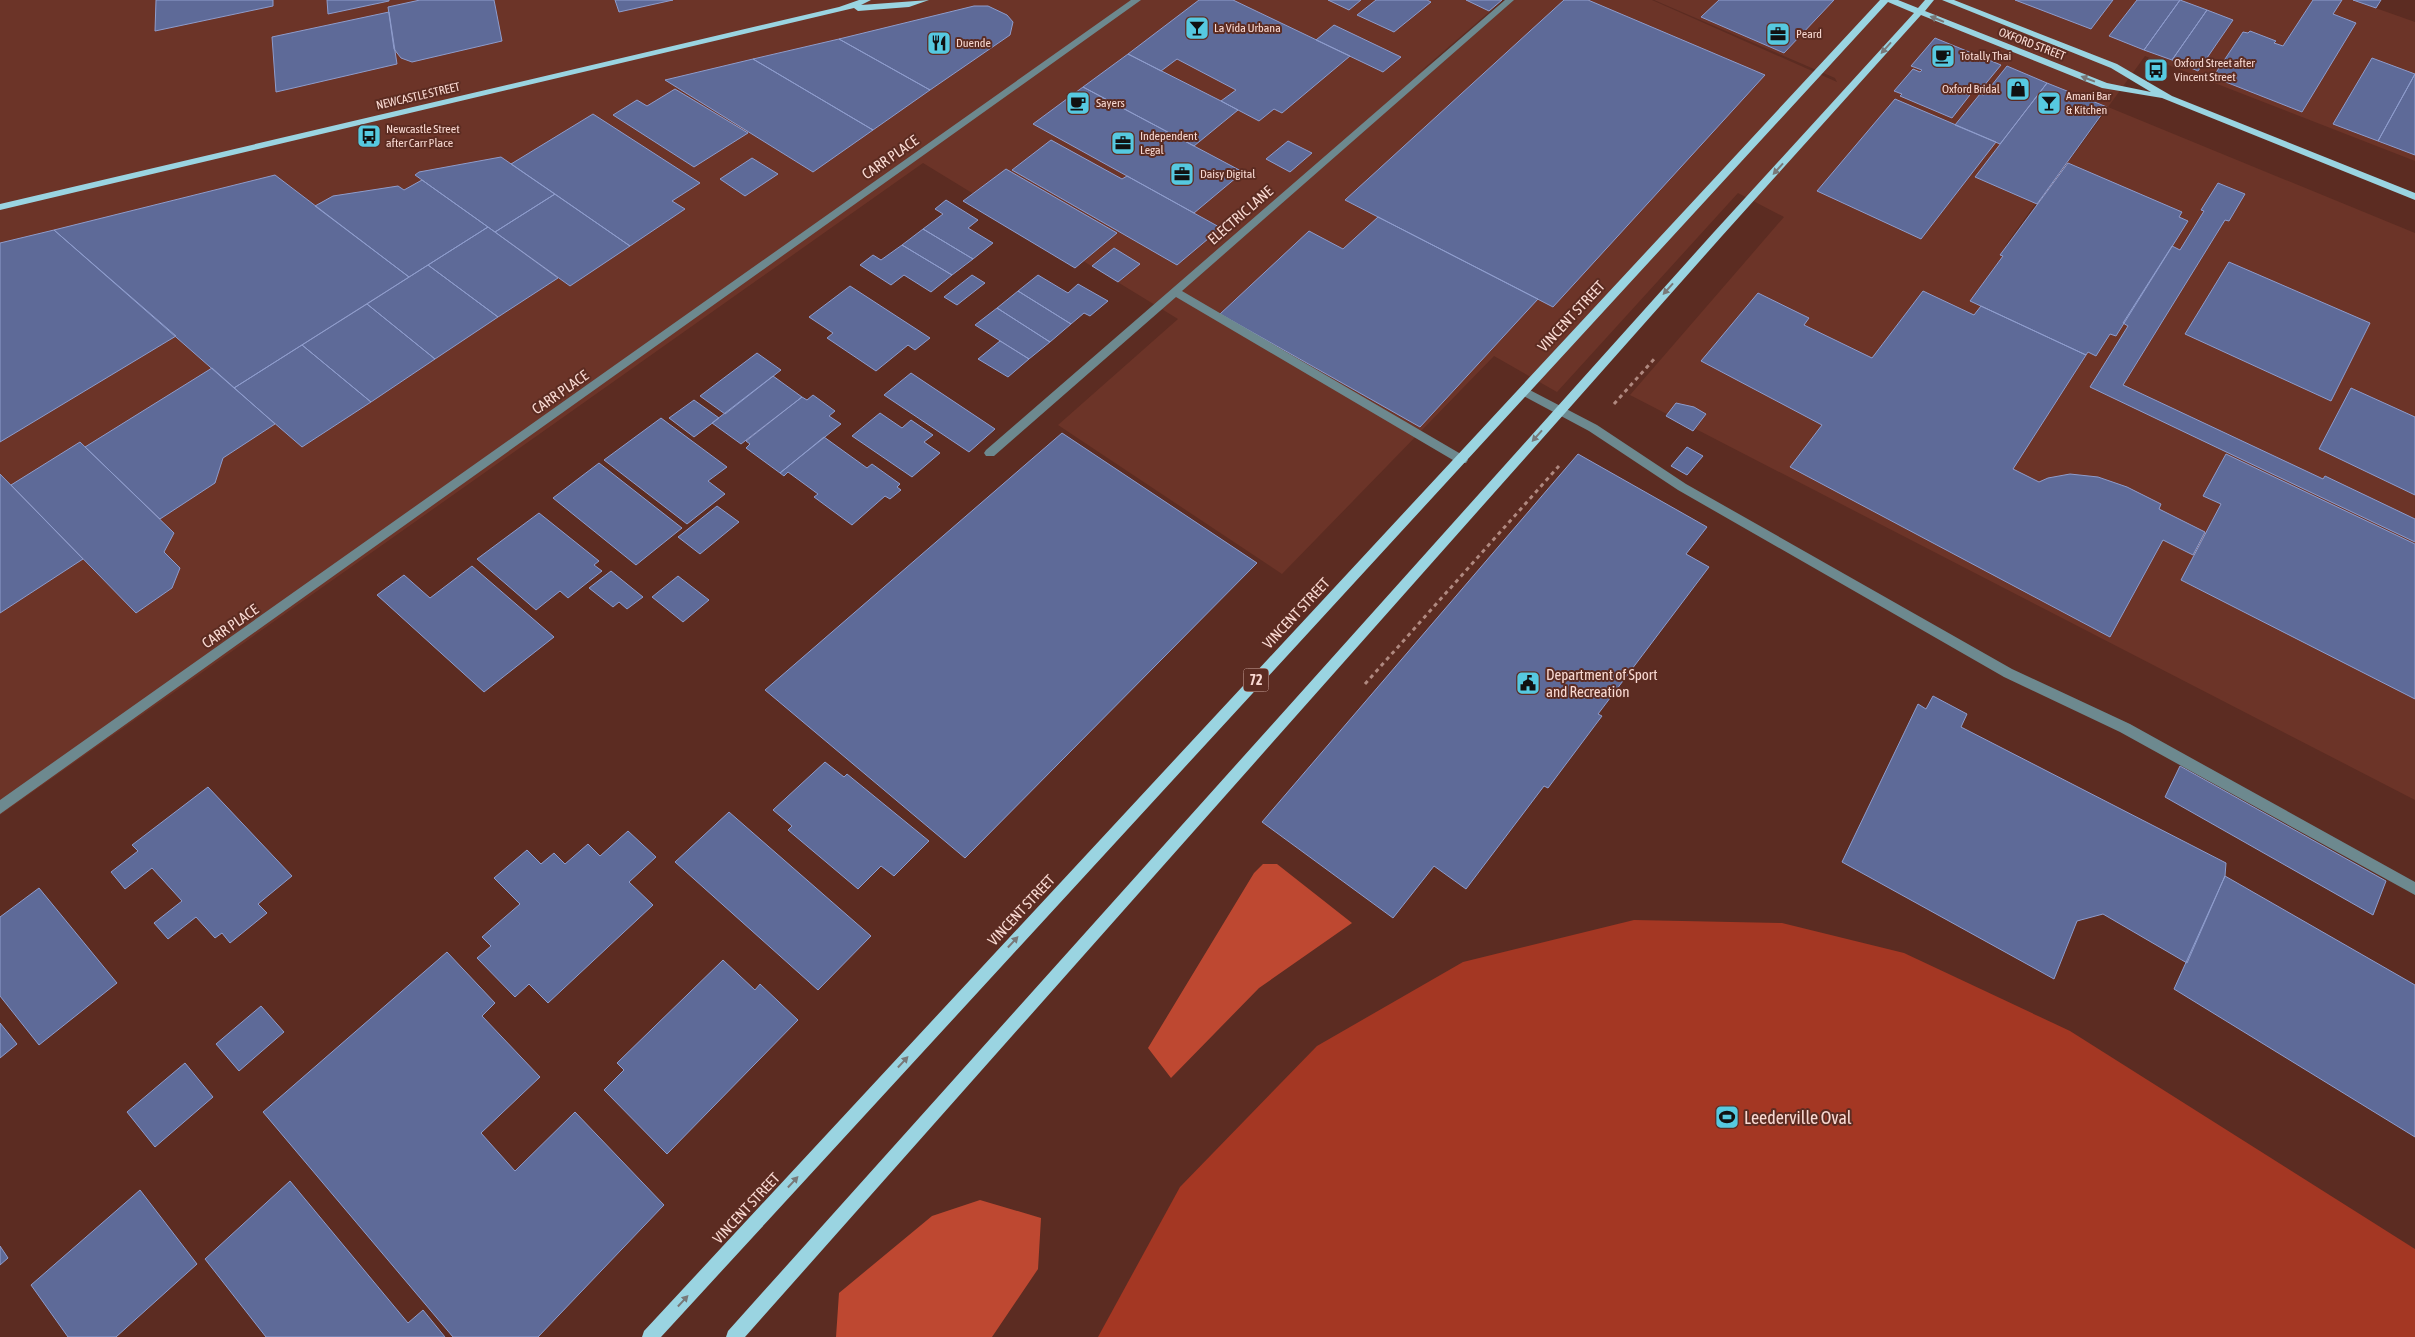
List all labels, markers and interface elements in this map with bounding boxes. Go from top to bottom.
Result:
bar icon: La Vida Urbana [1184,15,1210,41]
one-way arrow [1930,15,1944,23]
place label: La Vida Urbana [1214,21,1281,35]
office icon: Peard [1765,21,1791,47]
street label: OXFORD STREET [1997,25,2068,63]
place label: Peard [1796,27,1822,41]
restaurant icon: Duende [926,30,952,56]
place label: Duende [956,36,991,50]
one-way arrow [1881,42,1892,54]
cafe icon: Totally Thai [1930,43,1956,69]
place label: Totally Thai [1960,49,2011,63]
place label: Oxford Street after Vincent Street [2174,56,2255,84]
bus stop icon: Oxford Street after Vincent Street [2143,57,2169,83]
one-way arrow [2080,75,2095,83]
shop icon: Oxford Bridal [2005,76,2031,102]
street label: NEWCASTLE STREET [375,79,462,112]
place label: Oxford Bridal [1942,82,2001,96]
place label: Amani Bar & Kitchen [2066,89,2112,117]
cafe icon: Sayers [1065,90,1091,116]
bar icon: Amani Bar & Kitchen [2036,90,2062,116]
place label: Sayers [1096,96,1125,110]
place label: Newcastle Street after Carr Place [386,122,460,150]
bus stop icon: Newcastle Street after Carr Place [356,123,382,149]
place label: Independent Legal [1140,129,1198,157]
office icon: Independent Legal [1110,130,1136,156]
street label: CARR PLACE [859,131,922,183]
office icon: Daisy Digital [1169,161,1195,187]
one-way arrow [1772,163,1784,175]
place label: Daisy Digital [1200,167,1256,181]
street label: ELECTRIC LANE [1204,182,1276,248]
street label: VINCENT STREET [1534,277,1608,355]
one-way arrow [1663,283,1674,296]
street label: CARR PLACE [529,366,592,418]
one-way arrow [1531,430,1543,442]
street label: VINCENT STREET [1259,574,1333,652]
street label: CARR PLACE [199,600,262,652]
place label: Department of Sport and Recreation [1546,666,1657,700]
road number: 72 [1244,668,1268,692]
public building icon: Department of Sport and Recreation [1515,670,1541,696]
street label: VINCENT STREET [984,871,1058,949]
one-way arrow [1007,937,1019,949]
one-way arrow [897,1056,909,1068]
sports icon: Leederville Oval [1714,1104,1740,1130]
place label: Leederville Oval [1744,1107,1852,1128]
street label: VINCENT STREET [709,1169,783,1247]
one-way arrow [787,1176,799,1188]
one-way arrow [677,1296,689,1308]

